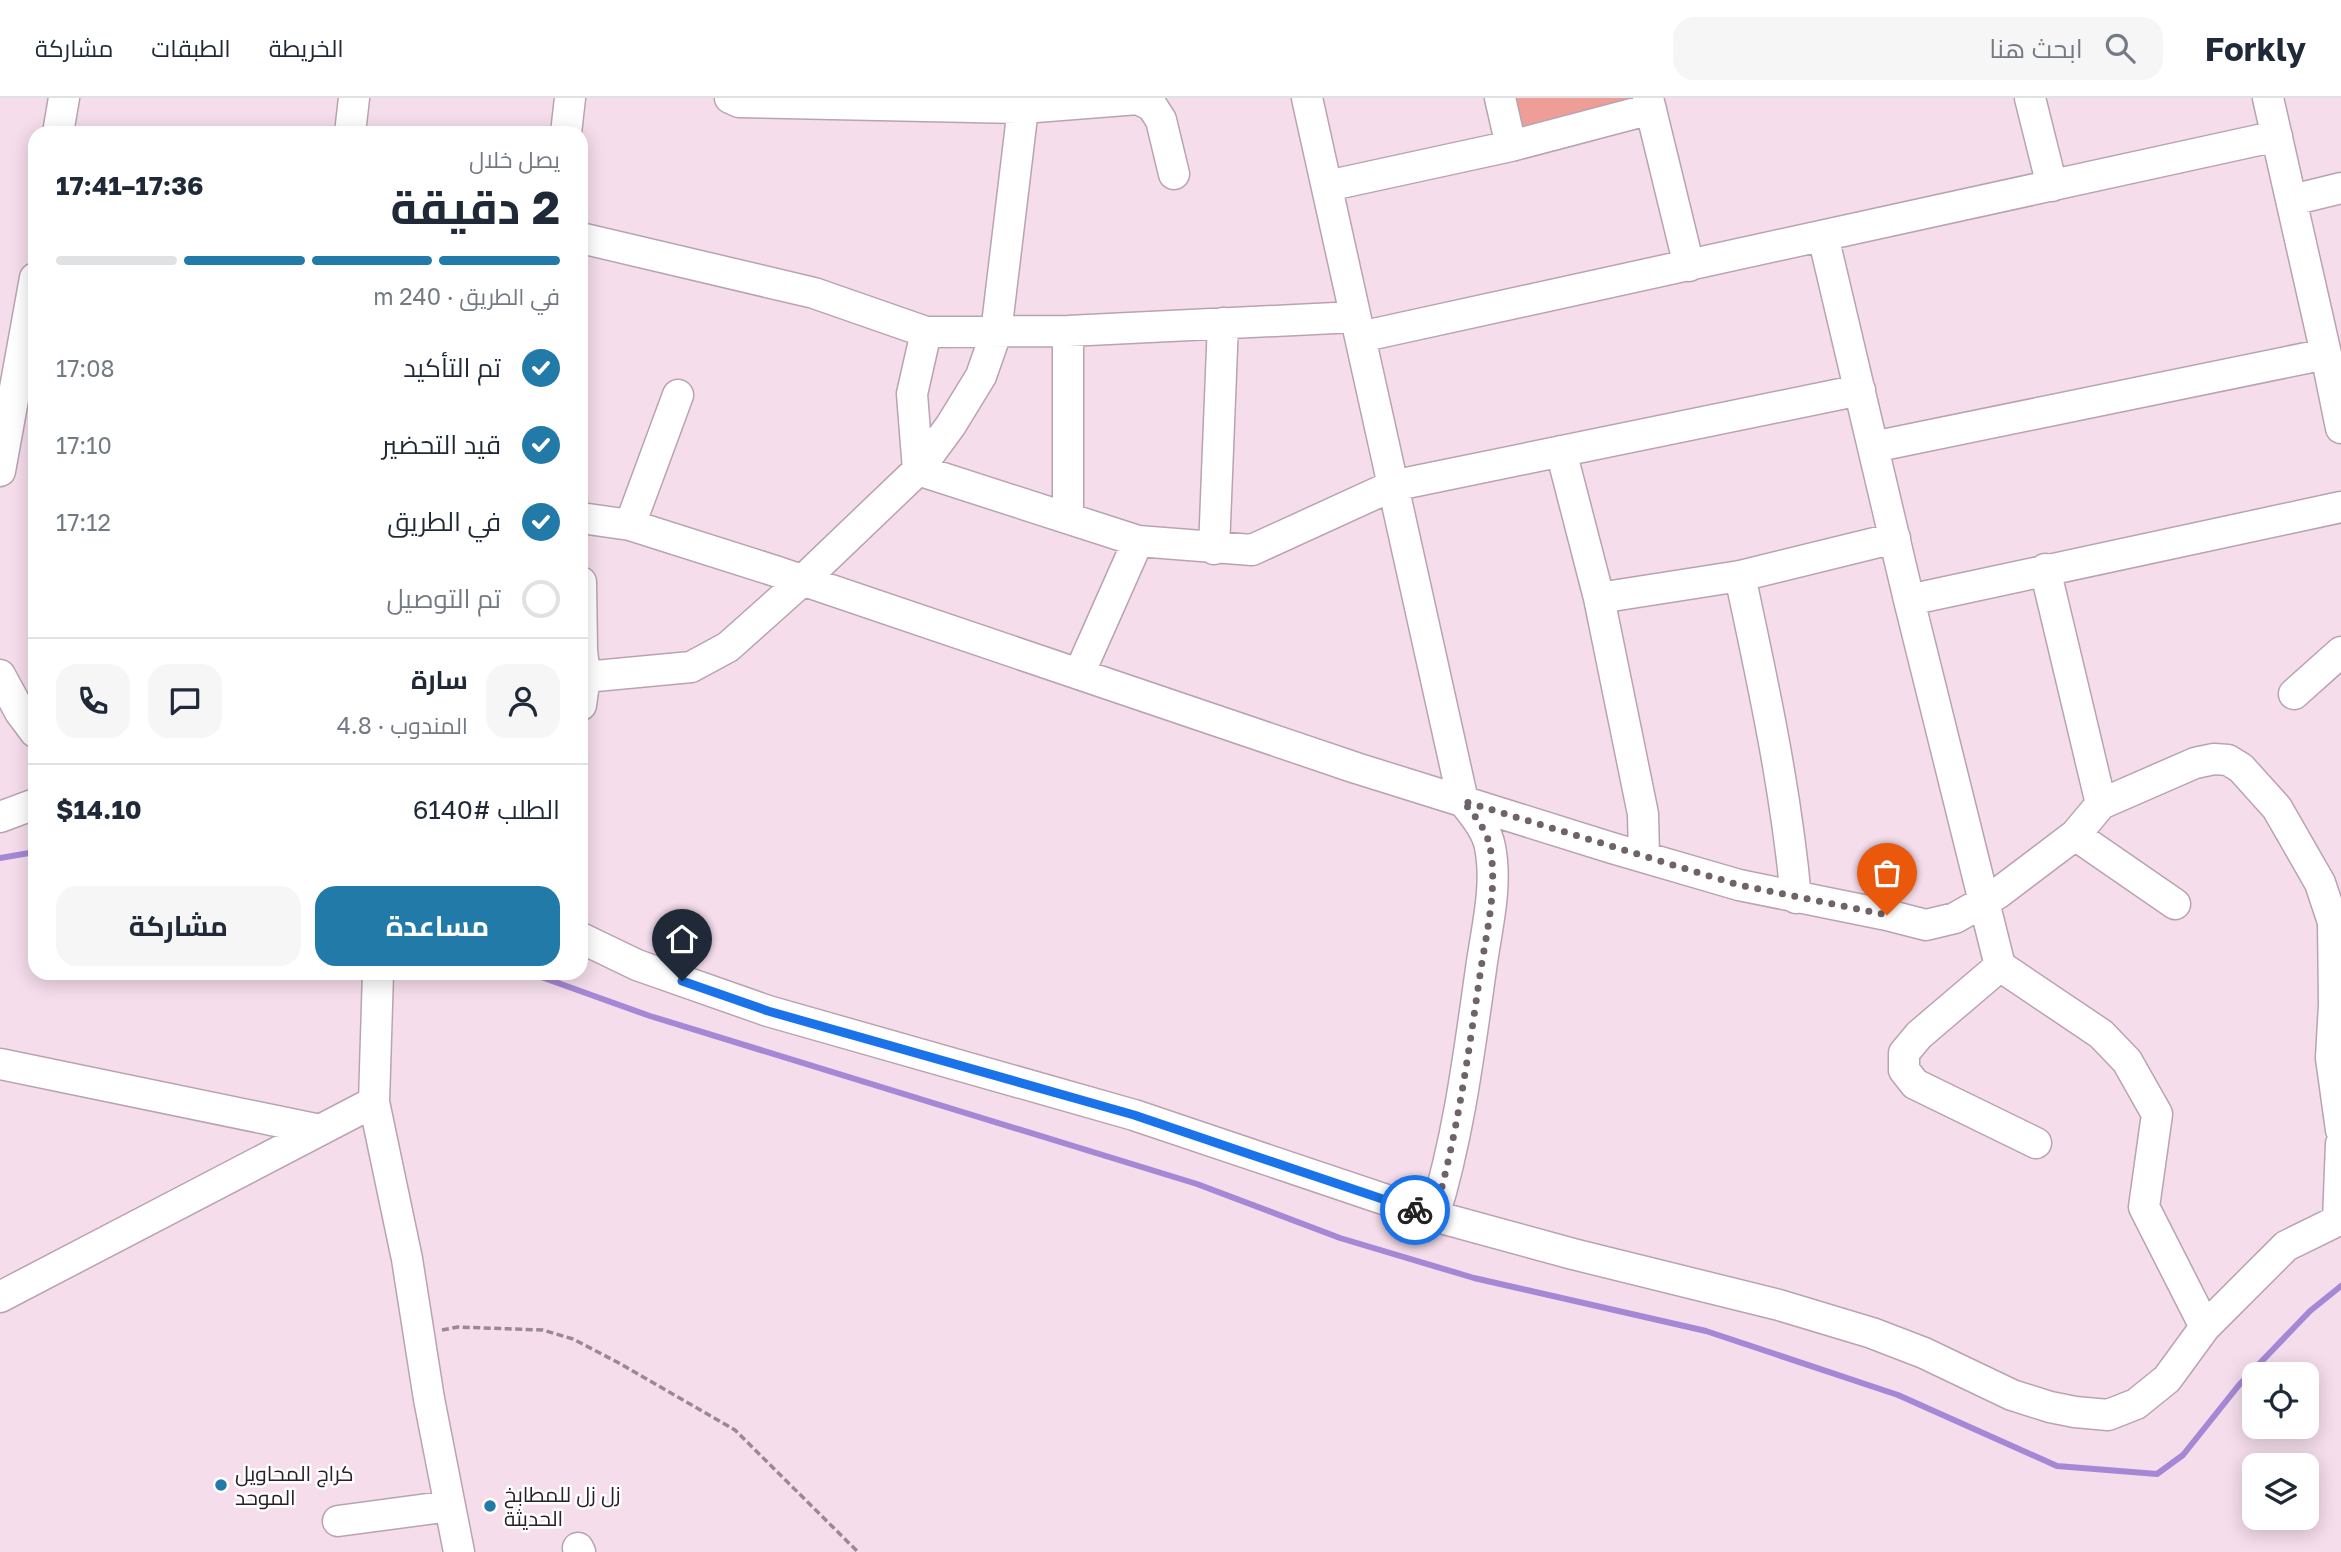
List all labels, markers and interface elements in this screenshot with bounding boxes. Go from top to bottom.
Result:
search box [1673,17,2163,80]
icon: search [2101,29,2139,67]
text: Forkly [2205,29,2306,68]
text: مشاركة [35,33,113,62]
text: الطبقات [151,33,231,62]
text: الخريطة [269,33,344,62]
text: ابحث هنا [1989,33,2083,64]
text: يصل خلال [469,145,560,173]
text: 17:36–17:41 [56,170,204,201]
text: 2 دقيقة [390,179,560,234]
text: في الطريق · 240 m [373,282,560,310]
icon: check [522,349,560,387]
text: تم التأكيد [403,352,501,383]
text: 17:08 [56,354,115,382]
icon: check [522,426,560,464]
text: قيد التحضير [382,429,501,460]
text: 17:10 [56,431,112,459]
icon: check [522,503,560,541]
text: في الطريق [387,506,501,537]
text: 17:12 [56,508,111,536]
text: تم التوصيل [386,583,501,614]
button: phone [56,664,130,738]
button: chat [148,664,222,738]
text: سارة [411,664,468,695]
button: person [486,664,560,738]
text: المندوب · 4.8 [337,711,468,739]
text: $14.10 [56,794,142,825]
text: الطلب #6140 [413,794,560,825]
pin [1857,843,1917,915]
icon: bag [1868,854,1906,892]
button: مشاركة [56,886,301,966]
button: مساعدة [315,886,560,966]
pin [652,909,712,981]
icon: home [663,920,701,958]
courier [1380,1175,1450,1245]
icon: bike [1396,1191,1434,1229]
map controls [2242,1362,2319,1530]
button: locate [2242,1362,2319,1439]
button: layers [2242,1453,2319,1530]
place label: كراج المحاويل الموحد [235,1460,354,1510]
marker: كراج المحاويل الموحد [213,1477,229,1493]
place label: زل زل للمطابخ الحديثة [504,1481,621,1531]
marker: زل زل للمطابخ الحديثة [482,1498,498,1514]

